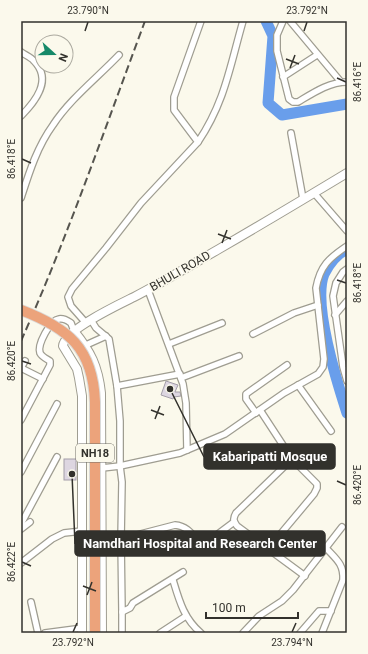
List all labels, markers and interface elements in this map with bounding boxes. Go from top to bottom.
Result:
text: 23.790°N [67,5,109,16]
text: 23.792°N [286,5,328,16]
north arrow [34,34,74,74]
text: N [55,51,70,64]
text: 86.416°E [352,62,363,102]
text: 86.418°E [6,139,17,179]
street label: BHULI ROAD [147,248,213,294]
text: 86.418°E [352,263,363,303]
text: 86.420°E [6,341,17,381]
road number: NH18 [76,444,114,462]
callout: Kabaripatti Mosque [204,444,335,469]
text: Kabaripatti Mosque [213,449,327,464]
text: 86.420°E [352,465,363,505]
callout: Namdhari Hospital and Research Center [75,531,325,556]
text: Namdhari Hospital and Research Center [83,536,317,551]
text: 86.422°E [6,542,17,582]
scale bar [206,594,298,620]
text: 100 m [212,601,246,615]
text: 23.792°N [52,637,94,648]
text: 23.794°N [271,637,313,648]

